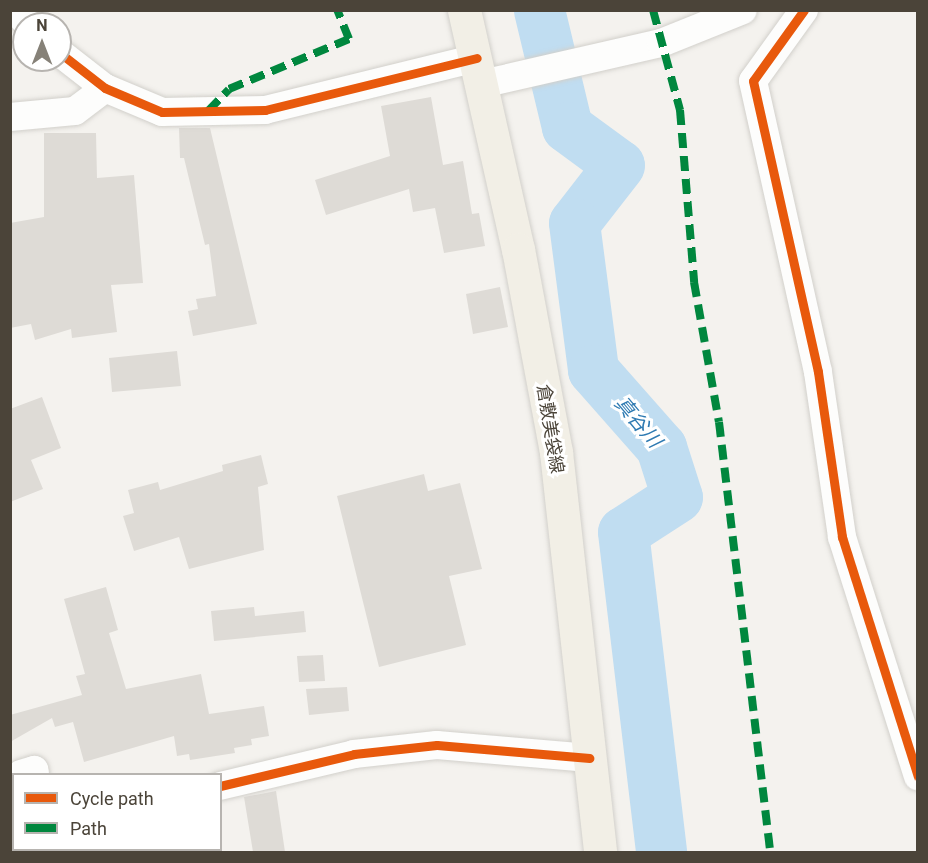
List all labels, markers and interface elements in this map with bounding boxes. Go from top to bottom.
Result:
north arrow [12,12,72,72]
text: N [36,16,48,35]
street label: 倉敷美袋線 [532,383,568,475]
water label: 真谷川 [610,391,666,453]
legend [12,773,222,851]
text: Cycle path [70,788,154,809]
text: Path [70,818,107,839]

